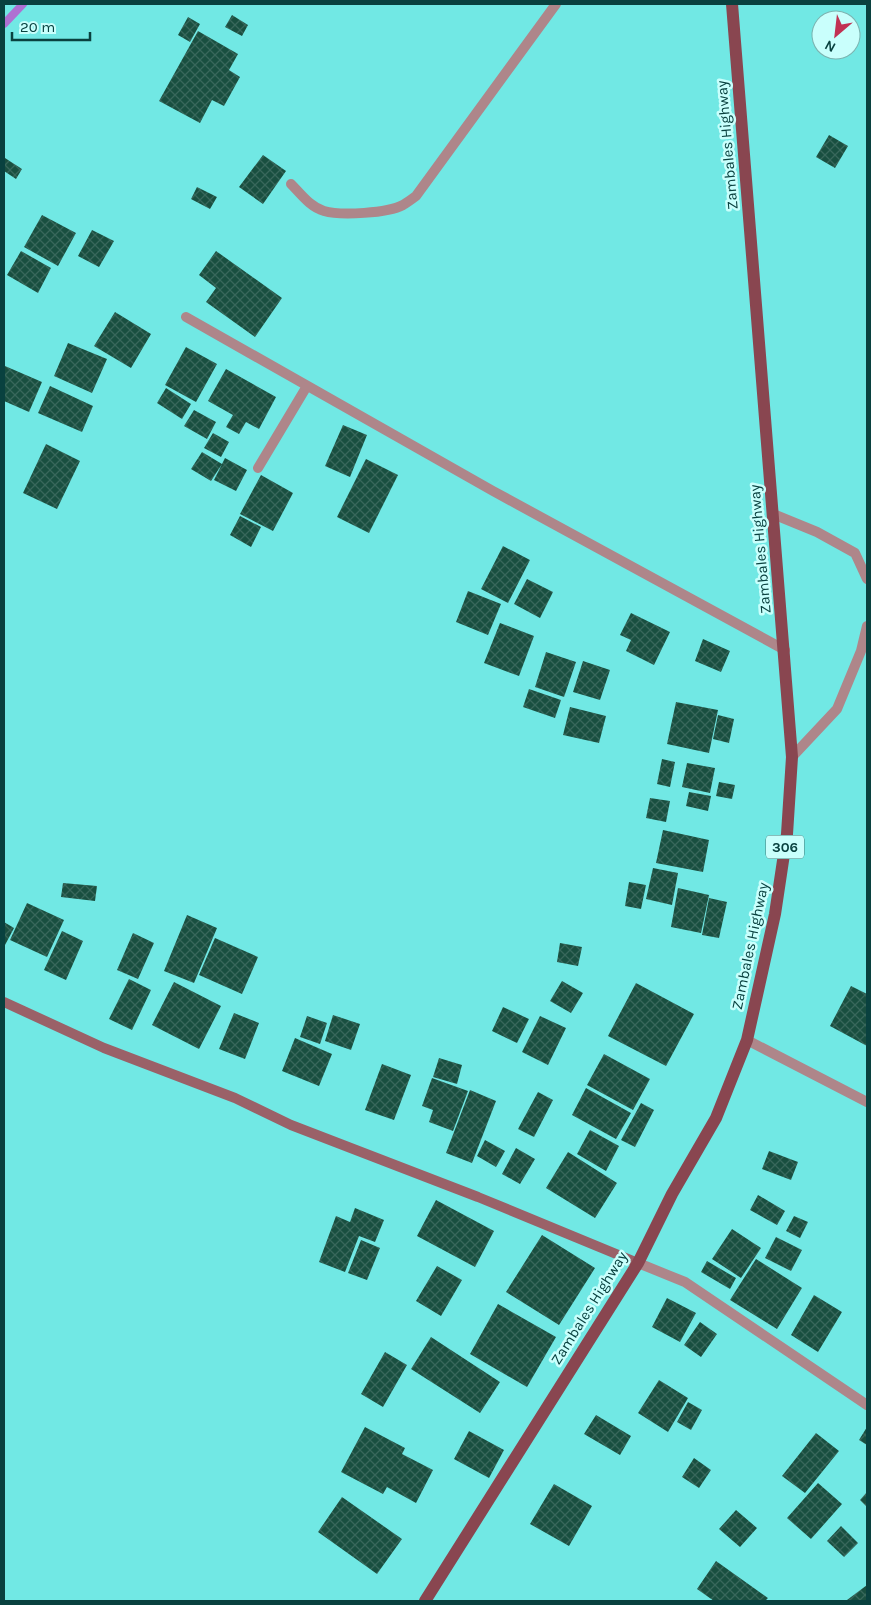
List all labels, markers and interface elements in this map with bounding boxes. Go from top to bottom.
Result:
scale bar [12,10,90,42]
north arrow [811,10,861,60]
text: 20 m [20,18,55,36]
text: N [822,36,839,56]
street label: Zambales Highway [712,80,742,210]
street label: Zambales Highway [745,484,775,614]
road number: 306 [766,836,804,859]
street label: Zambales Highway [728,881,772,1011]
street label: Zambales Highway [547,1248,631,1368]

